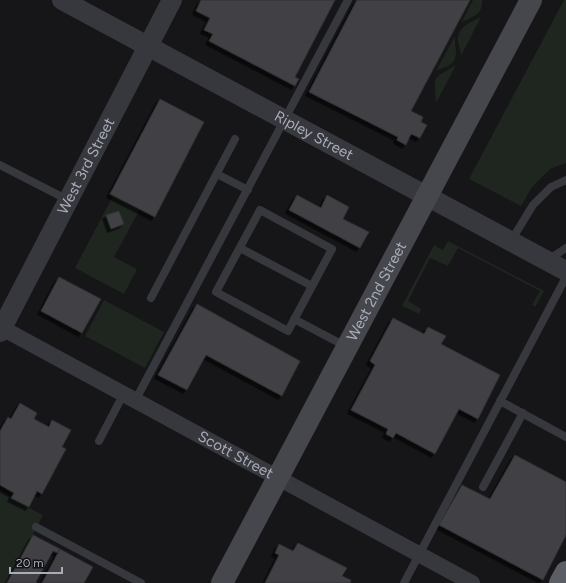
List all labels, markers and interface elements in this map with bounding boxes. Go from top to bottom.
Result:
street label: Ripley Street [271,107,357,164]
street label: West 3rd Street [54,114,119,217]
street label: West 2nd Street [343,238,410,344]
street label: Scott Street [195,427,277,483]
scale bar [10,549,62,575]
text: 20 m [16,556,44,570]

